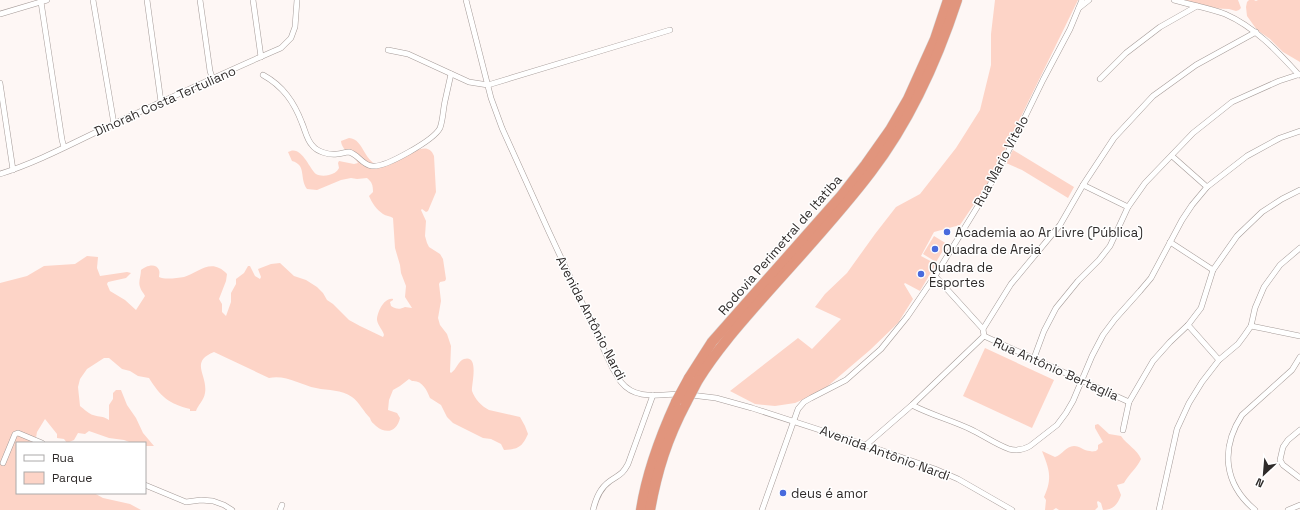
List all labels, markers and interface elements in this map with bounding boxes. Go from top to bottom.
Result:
street label: Dinorah Costa Tertuliano [91,62,239,140]
street label: Rua Mario Vitelo [970,112,1032,210]
street label: Rodovia Perimetral de Itatiba [714,171,846,319]
place label: Academia ao Ar Livre (Pública) [955,224,1143,241]
marker: Academia ao Ar Livre (Pública) [942,227,952,237]
place label: Quadra de Areia [943,241,1042,258]
marker: Quadra de Areia [930,244,940,254]
street label: Avenida Antônio Nardi [552,253,630,383]
place label: Quadra de Esportes [929,259,993,291]
marker: Quadra de Esportes [916,269,926,279]
street label: Rua Antônio Bertaglia [991,334,1122,405]
street label: Avenida Antônio Nardi [818,422,952,484]
legend [16,442,146,494]
text: Rua [52,450,74,466]
north arrow [1244,454,1284,494]
text: Parque [52,470,92,486]
text: N [1253,475,1266,491]
place label: deus é amor [791,485,868,502]
marker: deus é amor [778,488,788,498]

